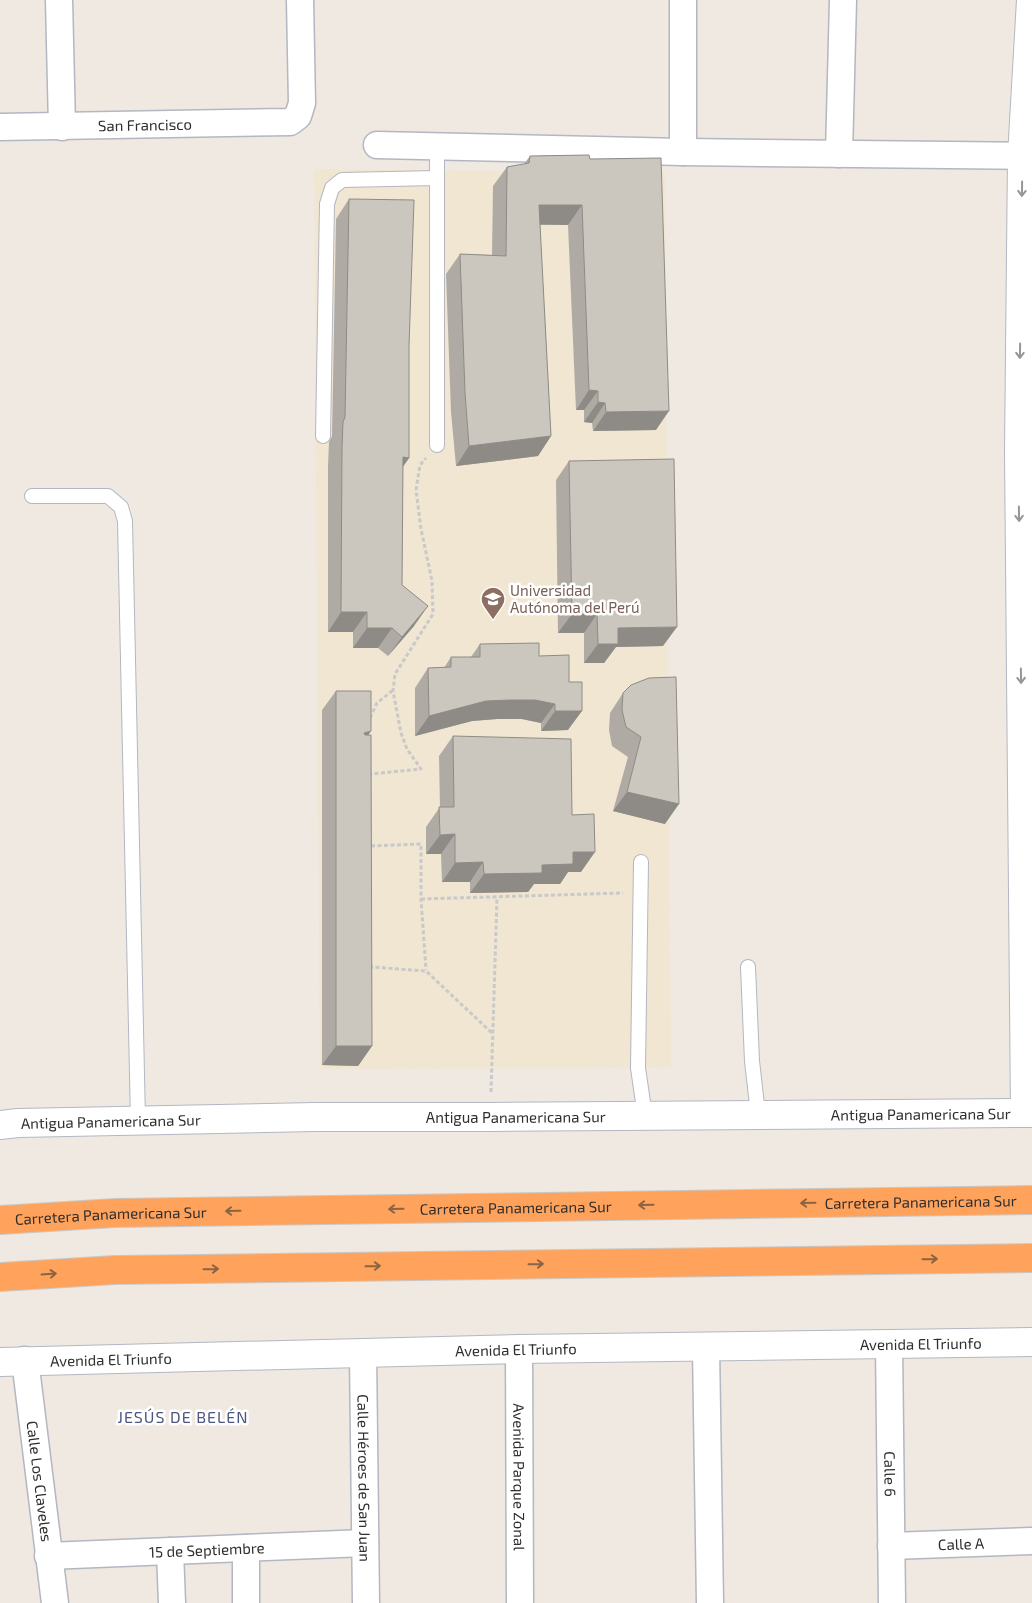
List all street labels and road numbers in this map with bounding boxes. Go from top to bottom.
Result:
street label: San Francisco [98,115,192,134]
street label: Antigua Panamericana Sur [831,1104,1011,1123]
street label: Antigua Panamericana Sur [426,1107,606,1126]
street label: Antigua Panamericana Sur [21,1110,201,1132]
street label: Carretera Panamericana Sur [825,1191,1017,1212]
street label: Carretera Panamericana Sur [420,1197,612,1218]
street label: Carretera Panamericana Sur [14,1203,207,1228]
street label: Avenida El Triunfo [860,1334,982,1353]
street label: Avenida El Triunfo [455,1339,577,1360]
street label: Avenida El Triunfo [50,1349,172,1370]
street label: Calle Héroes de San Juan [354,1394,375,1562]
street label: Avenida Parque Zonal [510,1403,529,1551]
street label: Calle Los Claveles [24,1420,56,1543]
street label: Calle 6 [881,1451,900,1497]
street label: Calle A [938,1534,985,1553]
street label: 15 de Septiembre [149,1538,265,1561]

